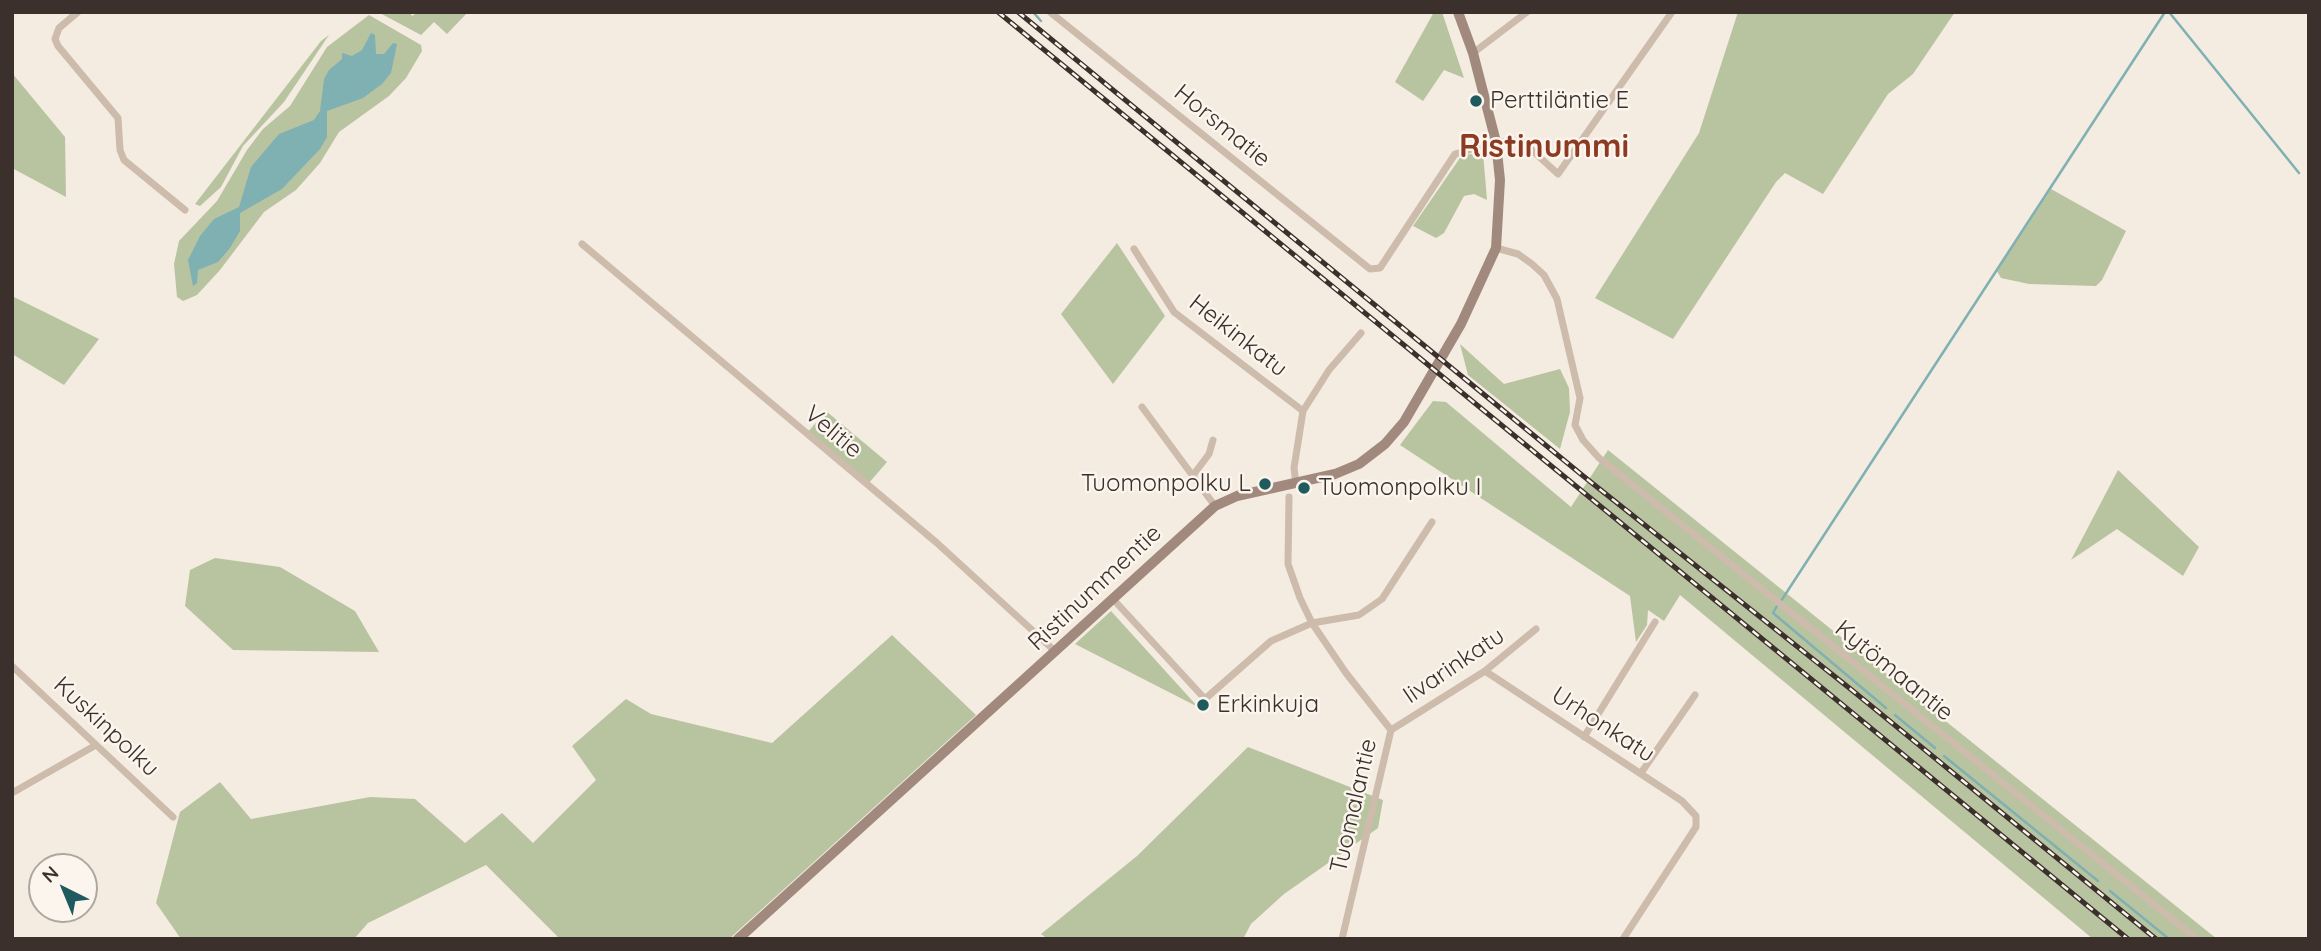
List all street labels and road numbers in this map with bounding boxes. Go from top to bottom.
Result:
street label: Horsmatie [1168,78,1276,174]
street label: Heikinkatu [1183,289,1293,383]
street label: Velitie [798,400,868,464]
street label: Ristinummentie [1023,519,1167,657]
street label: Kytömaantie [1829,615,1959,727]
street label: Iivarinkatu [1398,622,1510,710]
street label: Kuskinpolku [47,671,165,783]
street label: Urhonkatu [1546,681,1660,769]
street label: Tuomalantie [1325,736,1383,876]

